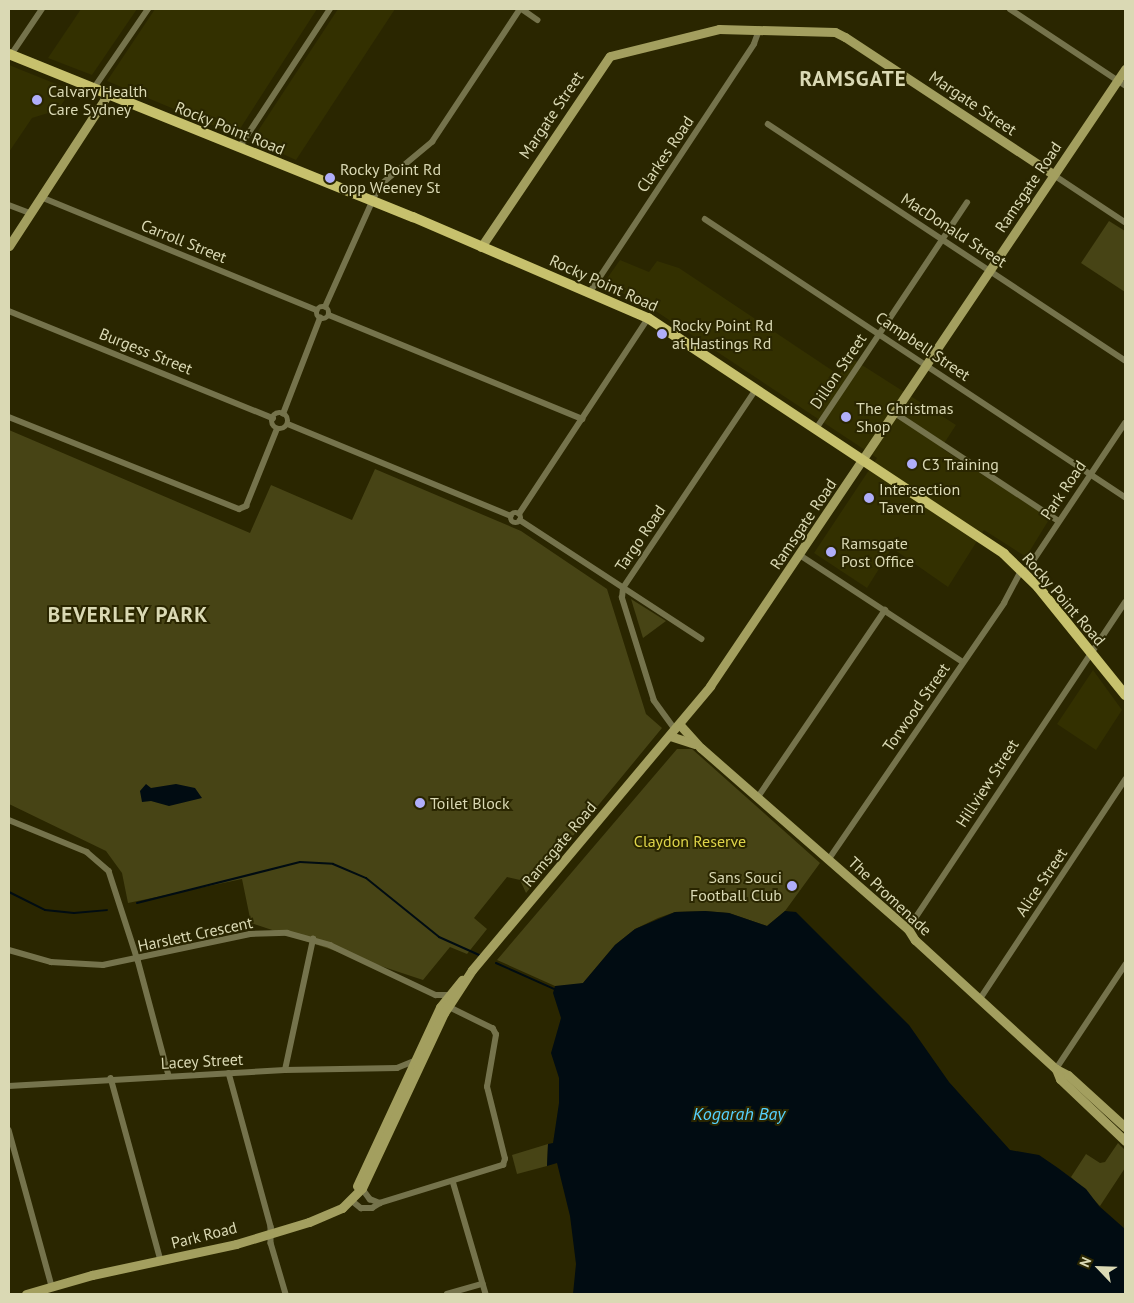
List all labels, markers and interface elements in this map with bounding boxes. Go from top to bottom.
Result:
district label: RAMSGATE [798,66,908,92]
street label: Margate Street [926,67,1020,139]
street label: Margate Street [515,68,587,162]
place label: Calvary Health Care Sydney [48,81,148,119]
marker: Calvary Health Care Sydney [30,93,44,107]
street label: Rocky Point Road [172,97,288,159]
street label: Clarkes Road [633,112,697,196]
street label: Ramsgate Road [991,138,1065,236]
place label: Rocky Point Rd opp Weeney St [340,159,442,197]
marker: Rocky Point Rd opp Weeney St [324,172,336,184]
street label: MacDonald Street [898,189,1010,271]
street label: Carroll Street [138,215,230,267]
street label: Rocky Point Road [546,250,662,316]
street label: Campbell Street [872,307,974,385]
place label: Rocky Point Rd at Hastings Rd [672,315,774,353]
street label: Burgess Street [97,324,195,378]
marker: Rocky Point Rd at Hastings Rd [656,328,668,340]
street label: Dillon Street [806,330,870,412]
place label: The Christmas Shop [856,398,953,436]
marker: The Christmas Shop [840,411,852,423]
place label: C3 Training [922,454,999,474]
street label: Park Road [1036,457,1090,523]
marker: C3 Training [906,458,918,470]
street label: Ramsgate Road [766,475,840,573]
place label: Intersection Tavern [879,479,960,517]
marker: Intersection Tavern [863,492,875,504]
street label: Targo Road [611,501,669,575]
place label: Ramsgate Post Office [841,533,914,571]
marker: Ramsgate Post Office [825,546,837,558]
street label: Rocky Point Road [1018,548,1110,650]
district label: BEVERLEY PARK [46,602,210,628]
street label: Torwood Street [879,659,953,755]
street label: Hillview Street [951,735,1023,831]
place label: Toilet Block [430,793,510,813]
marker: Toilet Block [414,797,426,809]
street label: Ramsgate Road [518,798,600,890]
park label: Claydon Reserve [634,831,746,851]
street label: Alice Street [1011,844,1071,920]
street label: The Promenade [844,853,936,939]
place label: Sans Souci Football Club [690,867,782,905]
marker: Sans Souci Football Club [786,880,798,892]
street label: Harslett Crescent [136,912,254,956]
street label: Lacey Street [160,1049,244,1073]
water label: Kogarah Bay [693,1103,785,1125]
street label: Park Road [169,1218,239,1252]
north arrow [1074,1243,1124,1293]
text: N [1075,1254,1095,1270]

